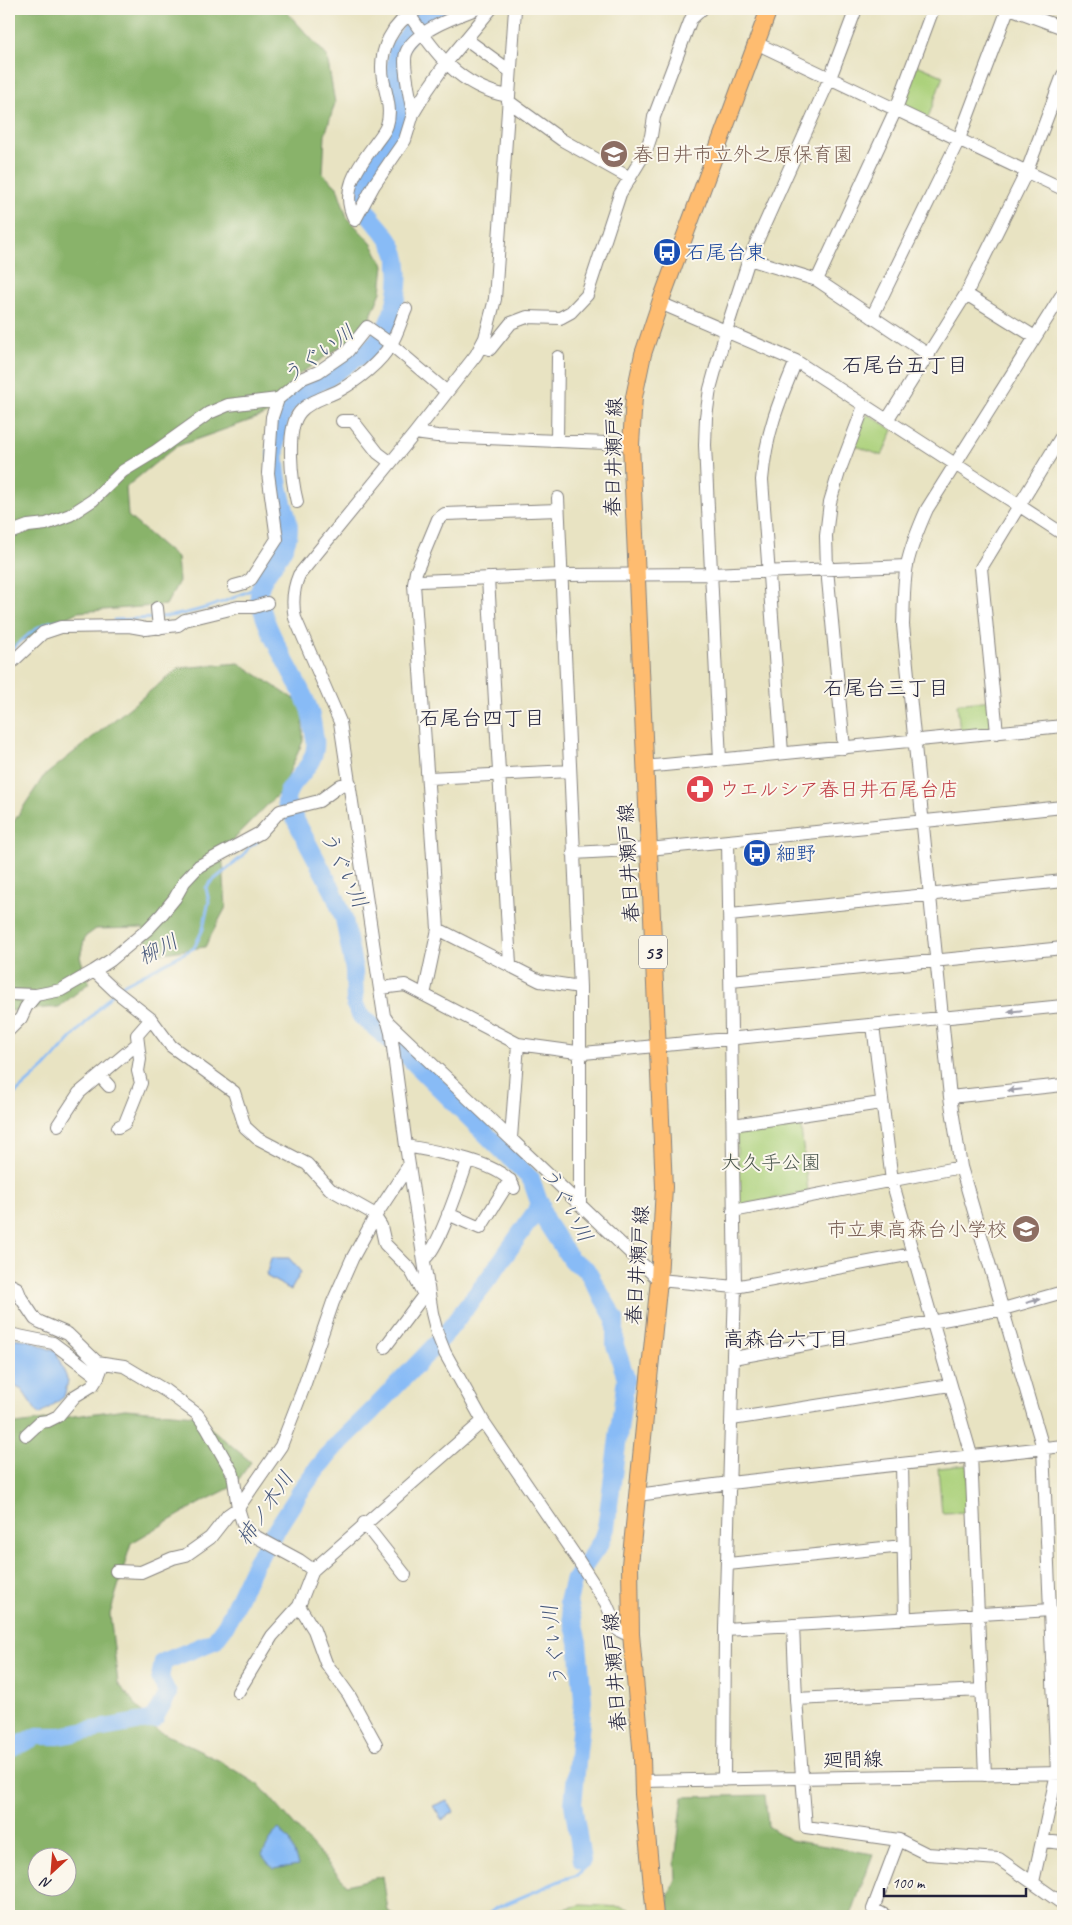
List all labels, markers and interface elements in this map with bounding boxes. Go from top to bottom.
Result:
school or university icon: 春日井市立外之原保育園 [599,139,629,169]
place label: 春日井市立外之原保育園 [633,142,853,167]
bus stop icon: 石尾台東 [652,237,682,267]
place label: 石尾台東 [686,240,766,265]
water label: うぐい川 [276,319,360,389]
district label: 石尾台五丁目 [842,352,968,378]
street label: 春日井瀬戸線 [600,397,627,517]
district label: 石尾台三丁目 [823,675,949,701]
district label: 石尾台四丁目 [419,705,545,731]
pharmacy icon: ウエルシア春日井石尾台店 [685,774,715,804]
place label: ウエルシア春日井石尾台店 [719,777,959,802]
street label: 春日井瀬戸線 [613,802,644,924]
water label: うぐい川 [314,825,374,913]
bus stop icon: 細野 [742,838,772,868]
place label: 細野 [776,841,816,866]
water label: 柳川 [133,928,183,970]
road number: 53 [639,936,667,969]
one-way arrow [1006,1007,1022,1015]
one-way arrow [1006,1086,1022,1094]
park label: 大久手公園 [721,1150,821,1175]
water label: うぐい川 [535,1161,599,1247]
street label: 春日井瀬戸線 [621,1204,654,1326]
school or university icon: 市立東高森台小学校 [1011,1214,1041,1244]
place label: 市立東高森台小学校 [827,1217,1007,1242]
one-way arrow [1026,1296,1041,1304]
district label: 高森台六丁目 [723,1326,849,1352]
water label: 柿ノ木川 [231,1466,299,1550]
water label: うぐい川 [536,1603,572,1689]
street label: 春日井瀬戸線 [598,1611,631,1733]
street label: 廻間線 [823,1746,883,1773]
north arrow [28,1848,78,1898]
scale bar [884,1865,1027,1897]
text: N [37,1873,54,1893]
text: 100 m [892,1874,926,1893]

